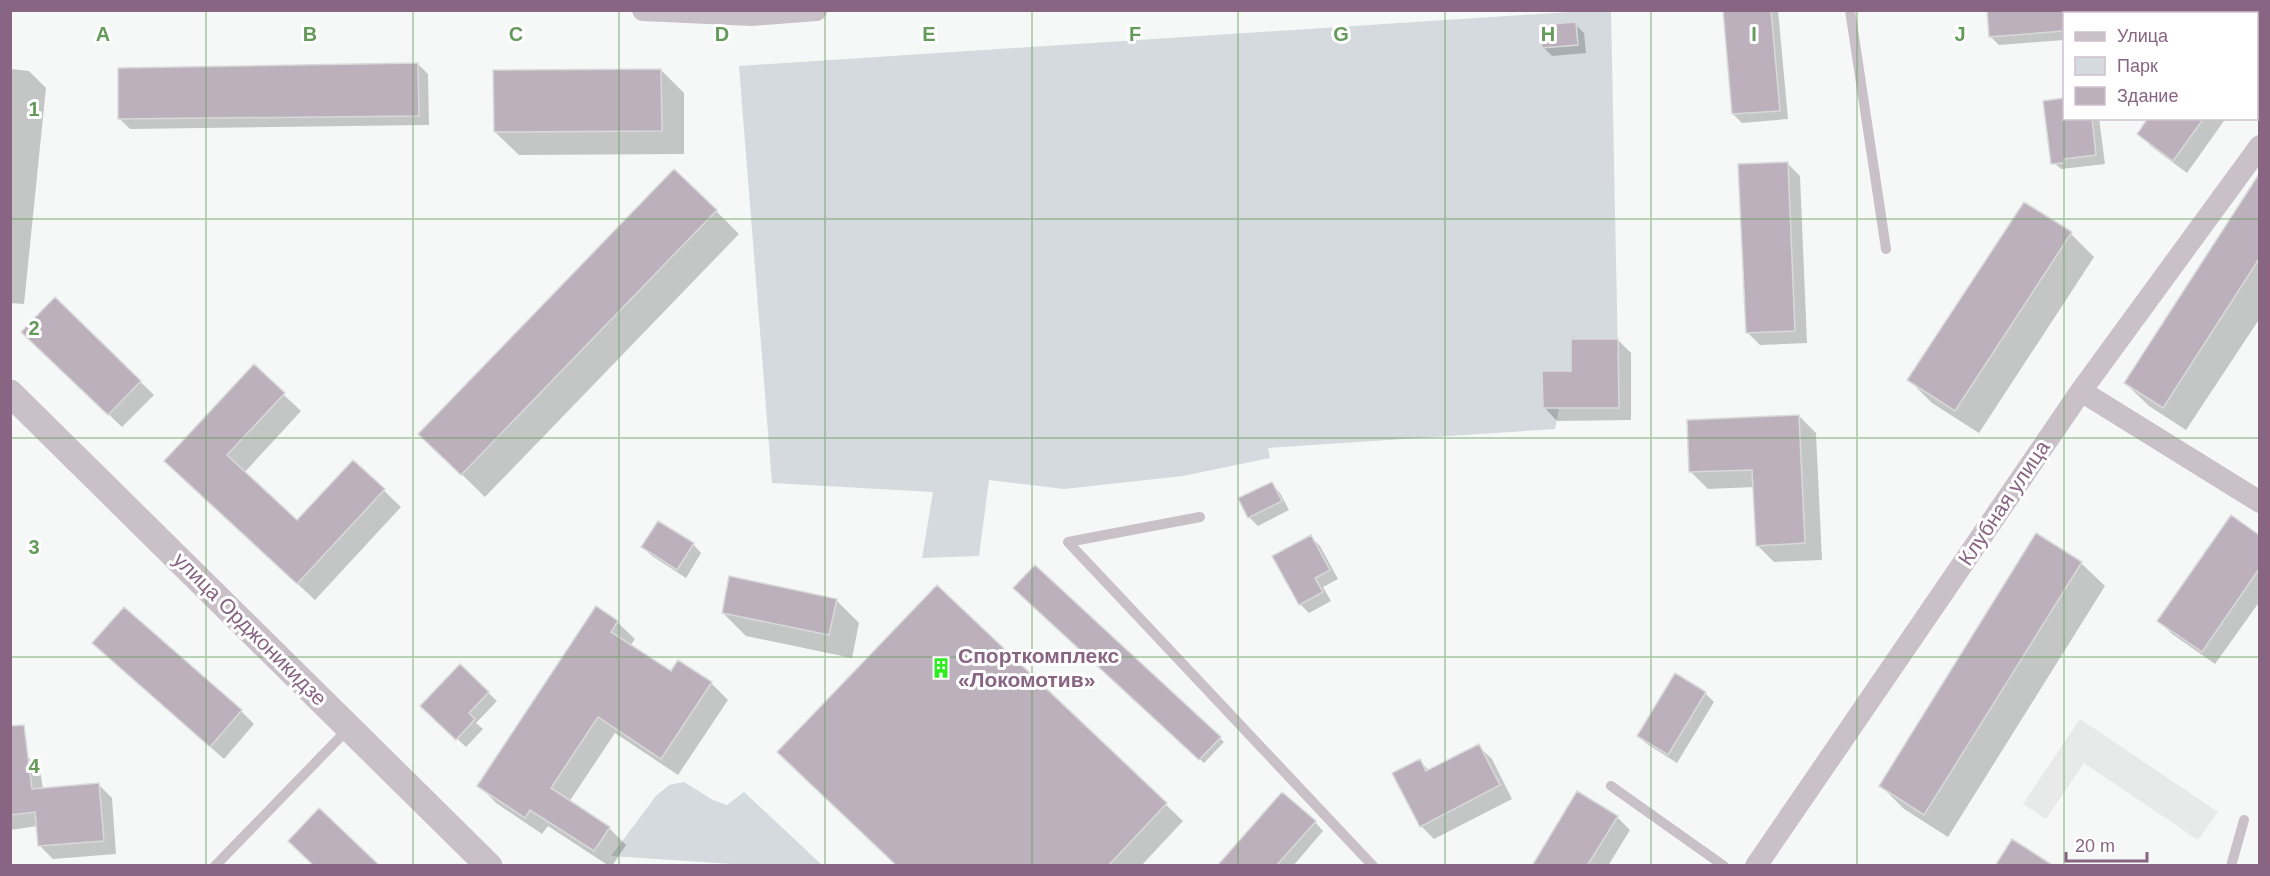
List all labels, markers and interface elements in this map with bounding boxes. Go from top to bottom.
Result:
legend [2063,12,2258,120]
text: A [96,23,110,45]
text: B [303,23,317,45]
text: C [509,23,523,45]
text: D [715,23,729,45]
text: E [922,23,936,45]
text: F [1129,23,1141,45]
text: G [1333,23,1349,45]
text: H [1541,23,1555,45]
text: I [1751,23,1757,45]
text: J [1954,23,1966,45]
text: Улица [2117,26,2169,46]
text: Парк [2117,56,2158,76]
text: Здание [2117,86,2178,106]
text: 1 [28,98,40,120]
text: 2 [28,317,40,339]
street label: Клубная улица [1953,436,2054,569]
text: 3 [28,536,40,558]
street label: улица Орджоникидзе [169,547,332,710]
place label: Спорткомплекс «Локомотив» [958,644,1119,691]
building icon: Спорткомплекс «Локомотив» [929,656,953,680]
text: 4 [28,755,40,777]
scale bar [2066,825,2147,863]
text: 20 m [2075,836,2115,856]

